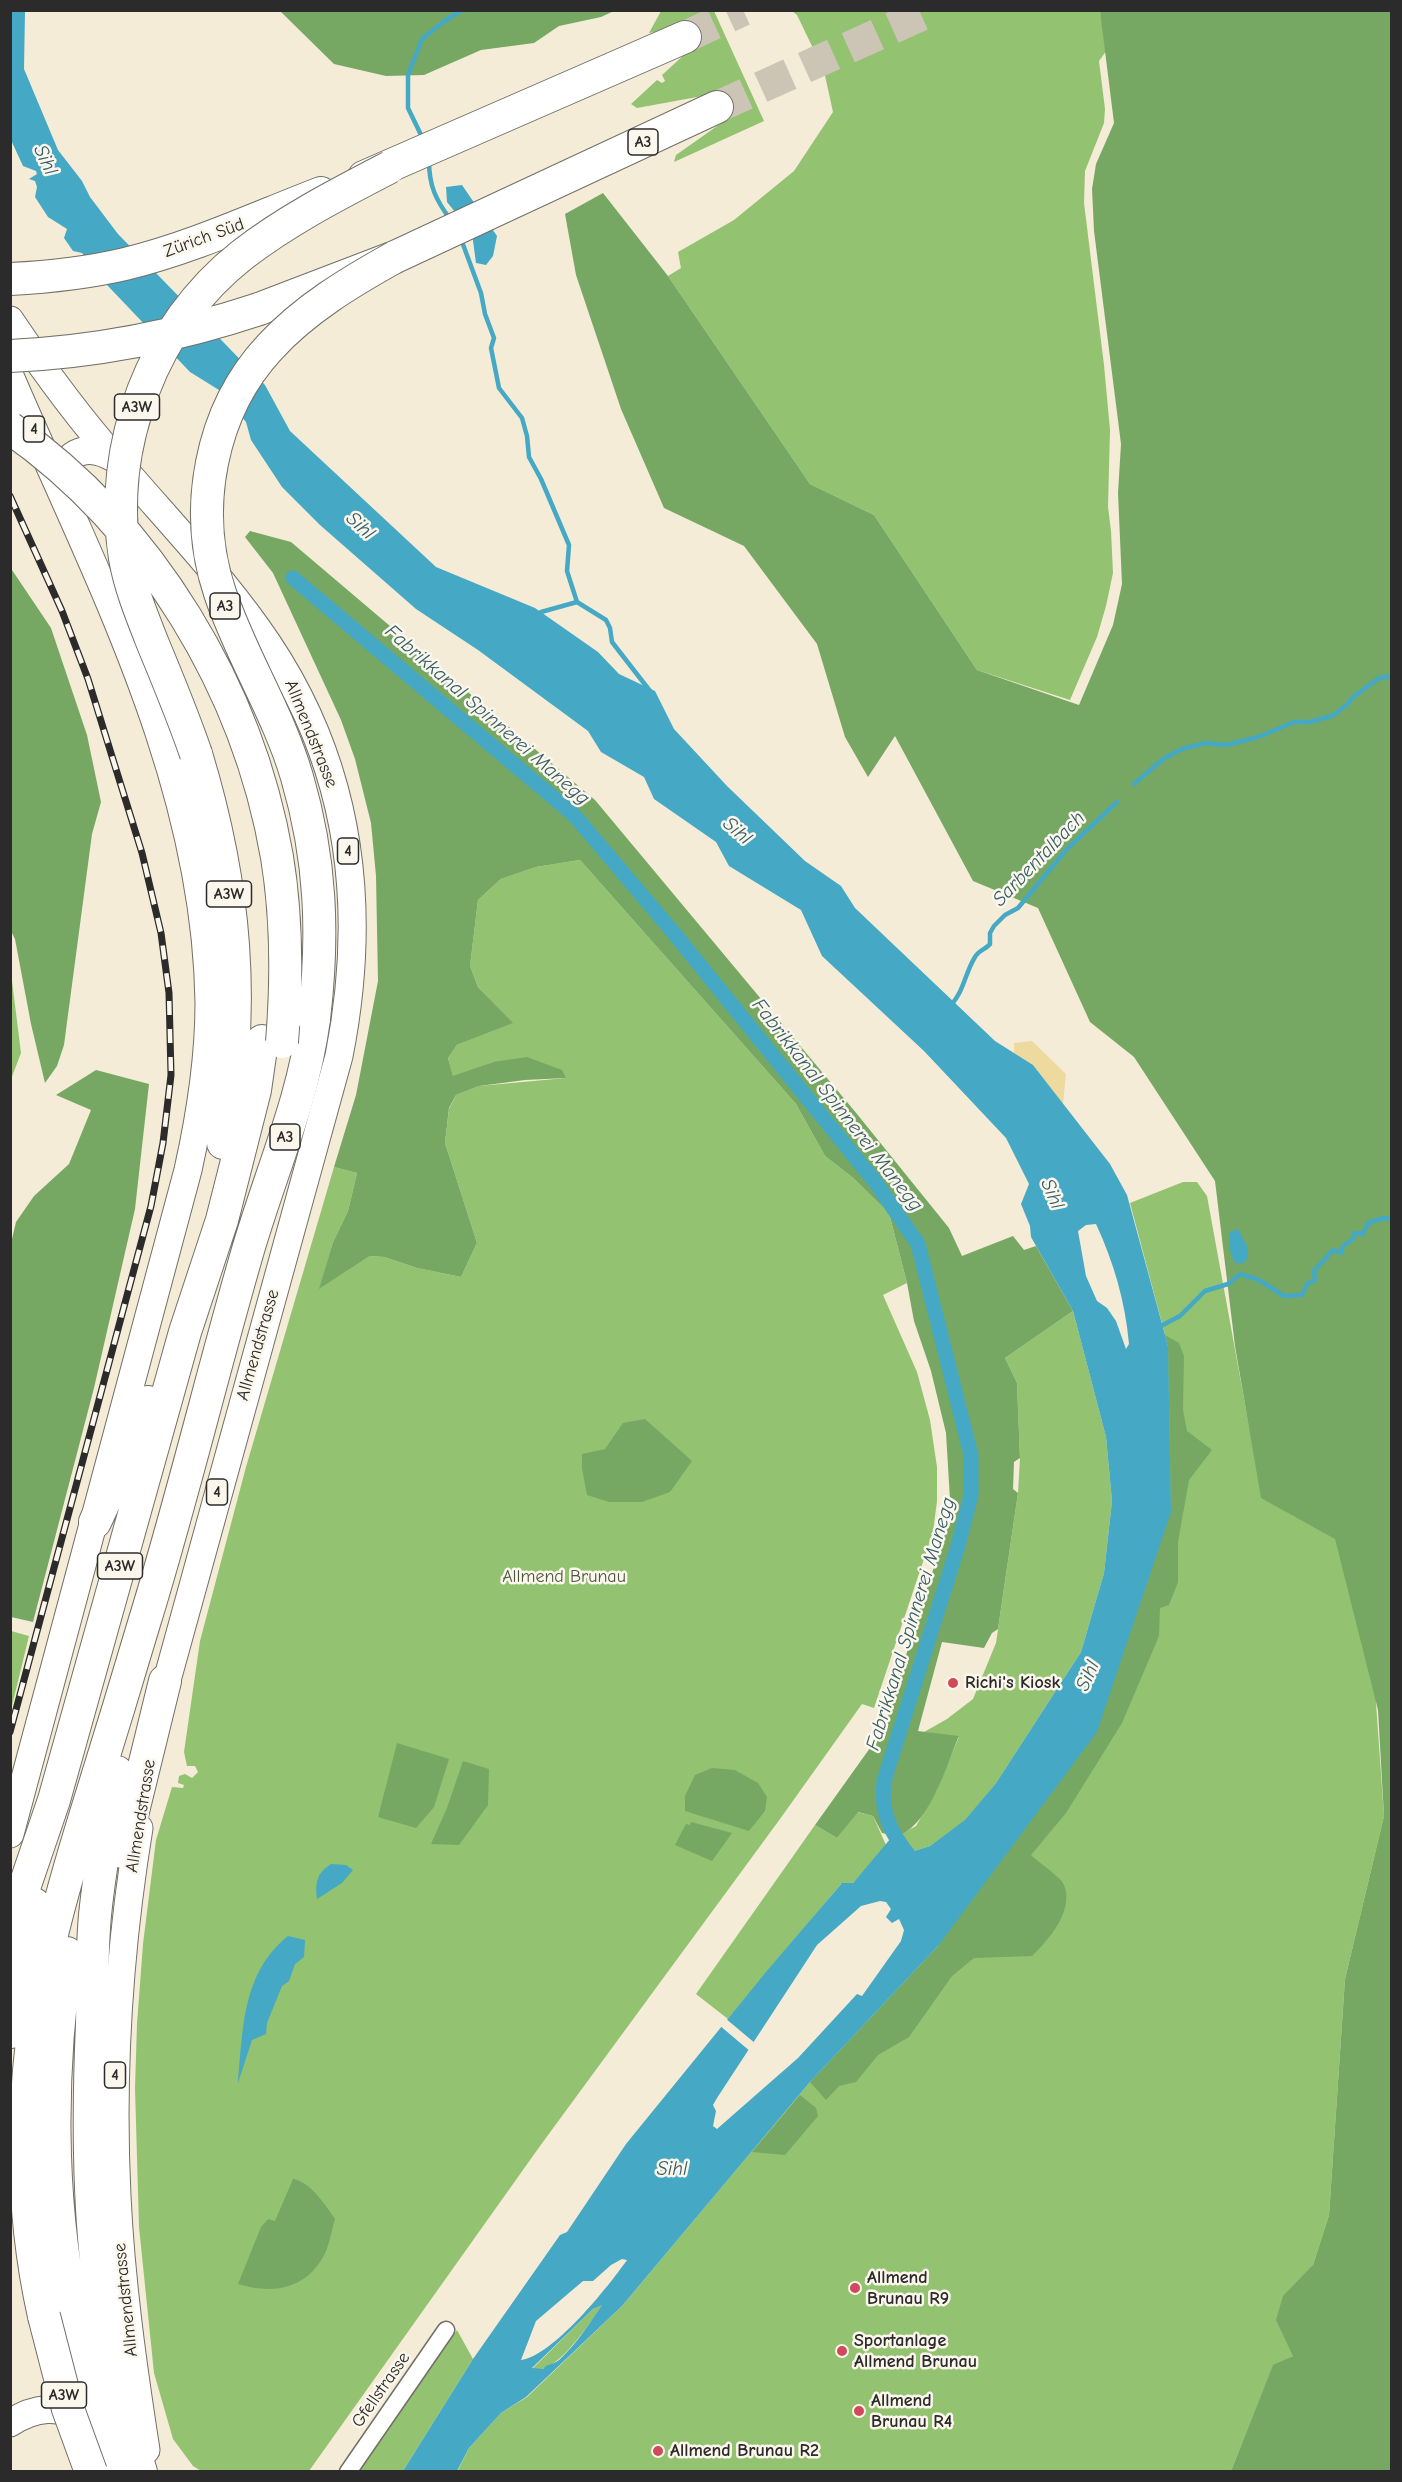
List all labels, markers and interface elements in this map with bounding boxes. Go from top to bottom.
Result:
road number: A3 [628,129,658,155]
water label: Sihl [28,141,62,179]
street label: Zürich Süd [161,214,247,262]
road number: A3W [114,394,160,420]
road number: 4 [24,416,44,442]
water label: Sihl [341,507,379,545]
road number: A3 [210,593,240,619]
water label: Fabrikkanal Spinnerei Manegg [380,620,594,810]
street label: Allmendstrasse [280,677,342,791]
water label: Sarbentalbach [988,806,1090,912]
water label: Sihl [718,812,756,850]
road number: 4 [338,838,358,864]
road number: A3W [206,881,252,907]
water label: Fabrikkanal Spinnerei Manegg [747,994,927,1216]
road number: A3 [270,1124,300,1150]
water label: Sihl [1035,1175,1069,1213]
street label: Allmendstrasse [232,1287,284,1403]
road number: 4 [206,1479,228,1505]
water label: Fabrikkanal Spinnerei Manegg [861,1495,961,1753]
road number: A3W [98,1553,142,1579]
park label: Allmend Brunau [502,1566,626,1588]
water label: Sihl [1071,1657,1105,1695]
place label: Richi's Kiosk [965,1672,1060,1694]
marker: Richi's Kiosk [946,1676,960,1690]
street label: Allmendstrasse [121,1758,161,1874]
road number: 4 [104,2062,126,2088]
water label: Sihl [657,2157,687,2181]
street label: Allmendstrasse [109,2242,143,2358]
place label: Allmend Brunau R9 [867,2267,949,2310]
marker: Allmend Brunau R9 [848,2281,862,2295]
place label: Sportanlage Allmend Brunau [854,2330,977,2372]
marker: Sportanlage Allmend Brunau [835,2344,849,2358]
street label: Gfellstrasse [347,2348,415,2432]
road number: A3W [42,2382,86,2408]
place label: Allmend Brunau R4 [871,2390,952,2432]
marker: Allmend Brunau R4 [852,2404,866,2418]
place label: Allmend Brunau R2 [670,2440,819,2462]
marker: Allmend Brunau R2 [651,2444,665,2458]

